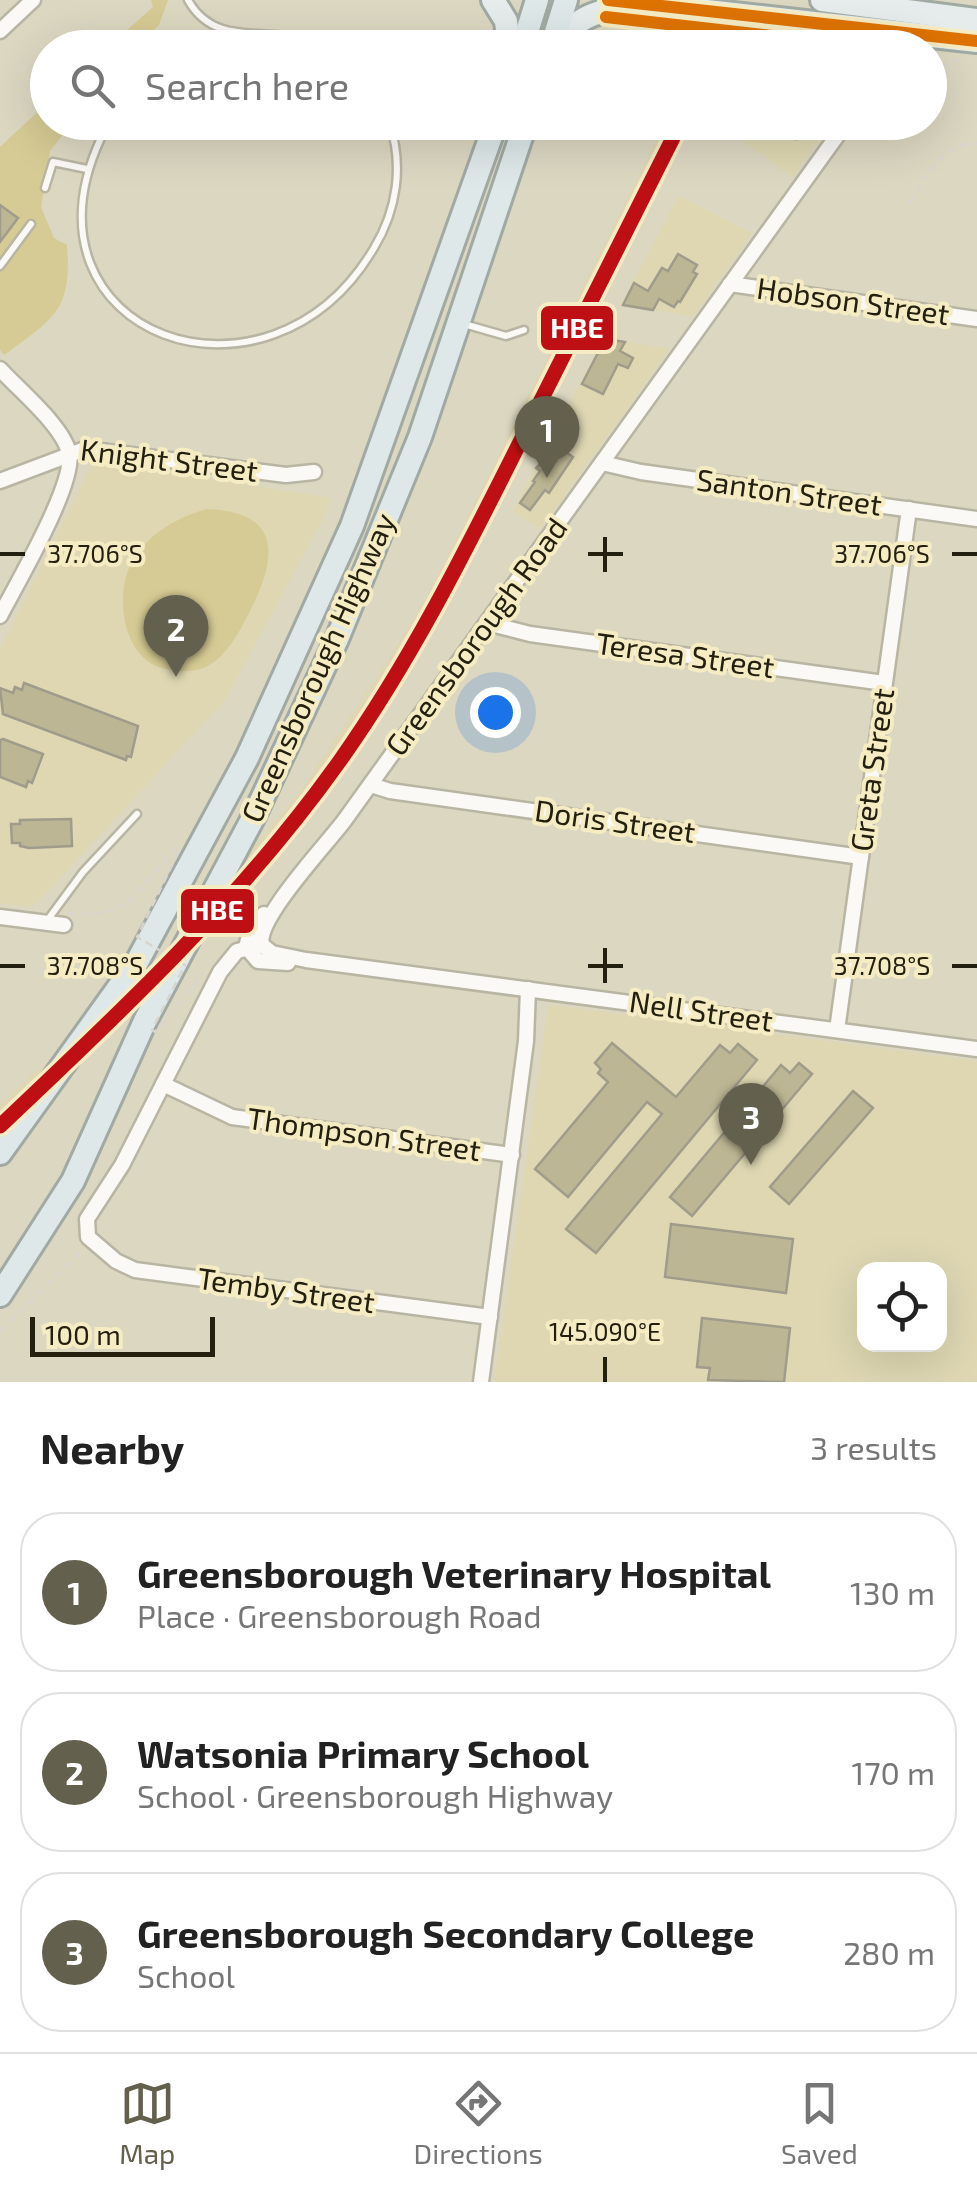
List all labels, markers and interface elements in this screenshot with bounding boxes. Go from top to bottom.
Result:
search box [30,30,947,140]
icon: search [65,58,120,113]
text: Search here [145,62,349,108]
street label: Hobson Street [755,269,952,331]
line badge: HBE [539,304,615,352]
text: HBE [550,310,604,344]
pin: 1 [514,396,580,478]
street label: Knight Street [79,430,260,488]
street label: Santon Street [694,460,884,522]
street label: Greensborough Highway [233,507,402,827]
street label: Greensborough Road [377,510,574,762]
text: 37.706°S [47,538,143,568]
text: 37.706°S [834,538,930,568]
pin: 2 [144,594,208,677]
street label: Teresa Street [594,624,777,684]
street label: Greta Street [842,686,900,854]
your location [470,687,521,738]
street label: Doris Street [533,791,698,849]
line badge: HBE [179,887,256,935]
text: HBE [190,892,244,926]
text: 37.708°S [47,950,143,980]
text: 37.708°S [834,950,930,980]
street label: Nell Street [627,982,775,1038]
pin: 3 [718,1082,784,1165]
street label: Thompson Street [245,1099,483,1167]
street label: Temby Street [195,1259,377,1319]
map controls [857,1262,947,1352]
button: locate [857,1262,947,1352]
scale bar [30,1312,215,1356]
text: 145.090°E [549,1316,661,1346]
text: 100 m [45,1317,121,1351]
text: Nearby [40,1422,184,1472]
text: 3 results [810,1428,937,1466]
text: Greensborough Veterinary Hospital [137,1550,771,1596]
text: 1 [68,1573,81,1611]
text: 130 m [850,1573,935,1611]
text: Place · Greensborough Road [137,1596,542,1634]
text: Watsonia Primary School [137,1730,589,1776]
text: 2 [65,1753,84,1791]
text: 170 m [851,1753,935,1791]
text: School · Greensborough Highway [137,1776,613,1814]
text: Greensborough Secondary College [137,1910,754,1956]
text: 3 [65,1933,84,1971]
text: 280 m [843,1933,935,1971]
text: School [137,1956,235,1994]
tab: Map [119,2076,175,2170]
tab: Directions [414,2076,543,2170]
tab: Saved [781,2076,858,2170]

